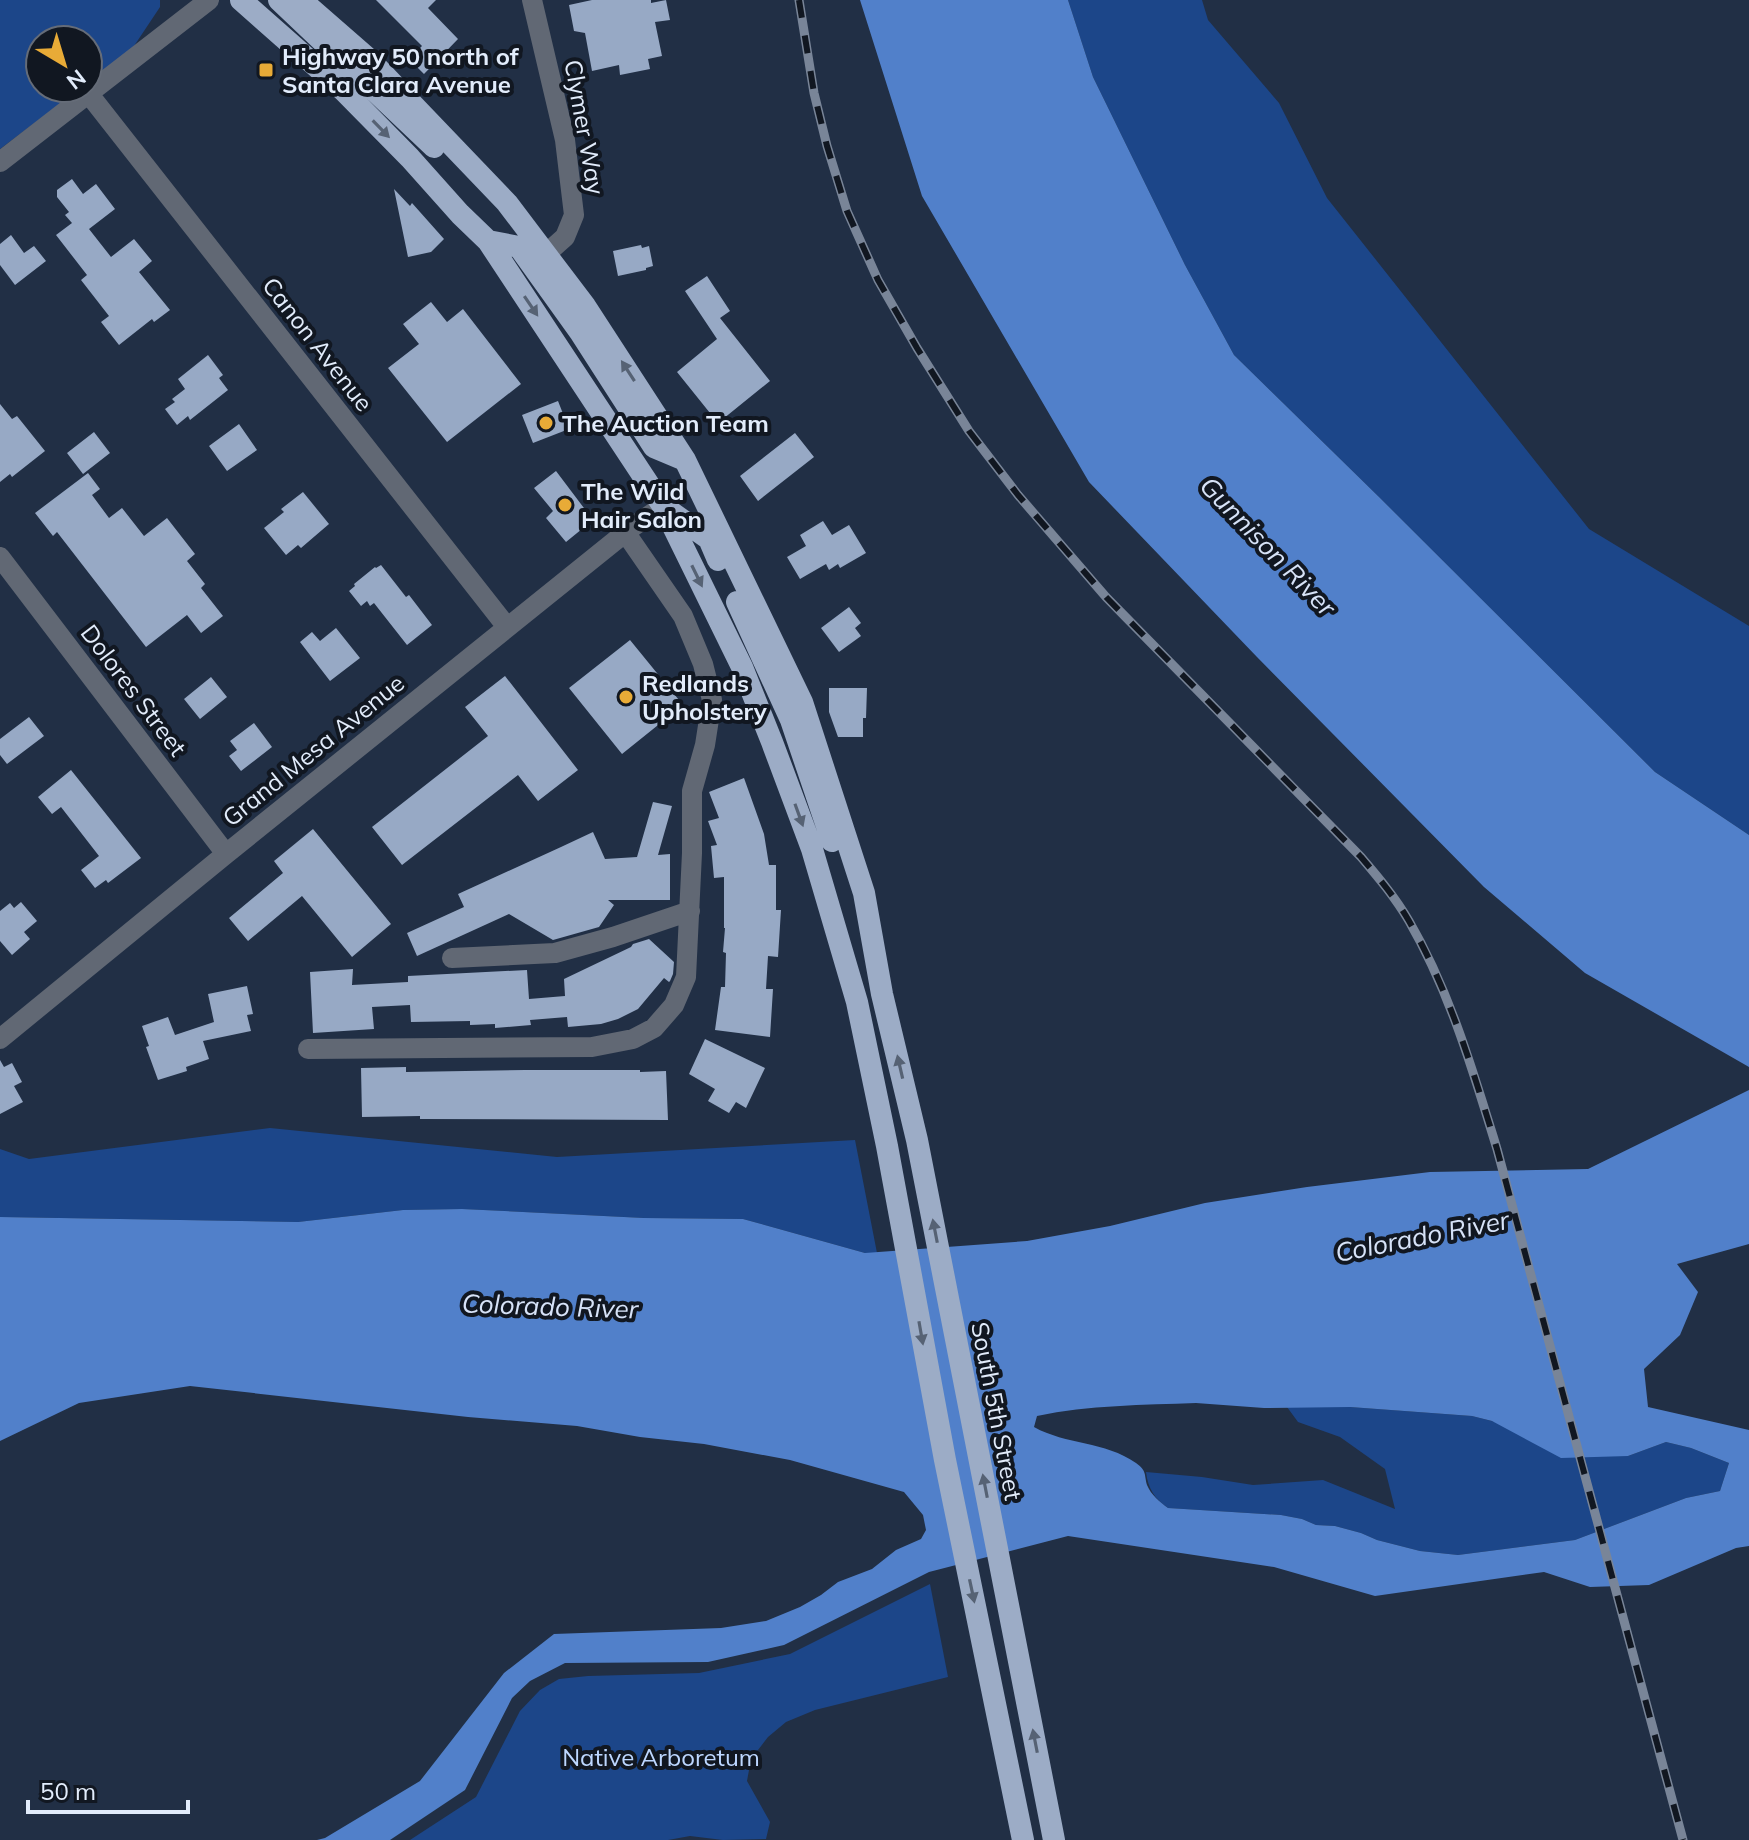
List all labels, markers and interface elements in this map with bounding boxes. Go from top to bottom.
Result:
north arrow [24,24,104,104]
place label: Highway 50 north of Santa Clara Avenue [282,41,520,99]
street label: Clymer Way [558,57,612,197]
marker: Highway 50 north of Santa Clara Avenue [257,61,275,79]
text: N [61,64,91,96]
one-way arrow [371,119,390,138]
street label: Canon Avenue [256,271,380,417]
one-way arrow [523,296,538,317]
one-way arrow [620,361,635,382]
place label: The Auction Team [562,408,769,438]
marker: The Auction Team [537,414,555,432]
water label: Gunnison River [1193,469,1344,624]
place label: The Wild Hair Salon [581,476,702,534]
marker: The Wild Hair Salon [556,496,574,514]
one-way arrow [691,564,704,587]
street label: Dolores Street [75,618,193,762]
street label: Grand Mesa Avenue [216,668,410,832]
place label: Redlands Upholstery [642,668,768,726]
marker: Redlands Upholstery [617,688,635,706]
one-way arrow [793,803,806,827]
one-way arrow [893,1054,905,1079]
water label: Colorado River [1332,1203,1513,1269]
one-way arrow [928,1218,941,1243]
water label: Colorado River [461,1286,640,1326]
street label: South 5th Street [965,1319,1029,1503]
one-way arrow [916,1321,928,1346]
one-way arrow [978,1473,991,1498]
one-way arrow [966,1579,979,1604]
one-way arrow [1028,1728,1041,1753]
park label: Native Arboretum [562,1742,760,1772]
scale bar [28,1764,188,1814]
text: 50 m [40,1776,96,1806]

